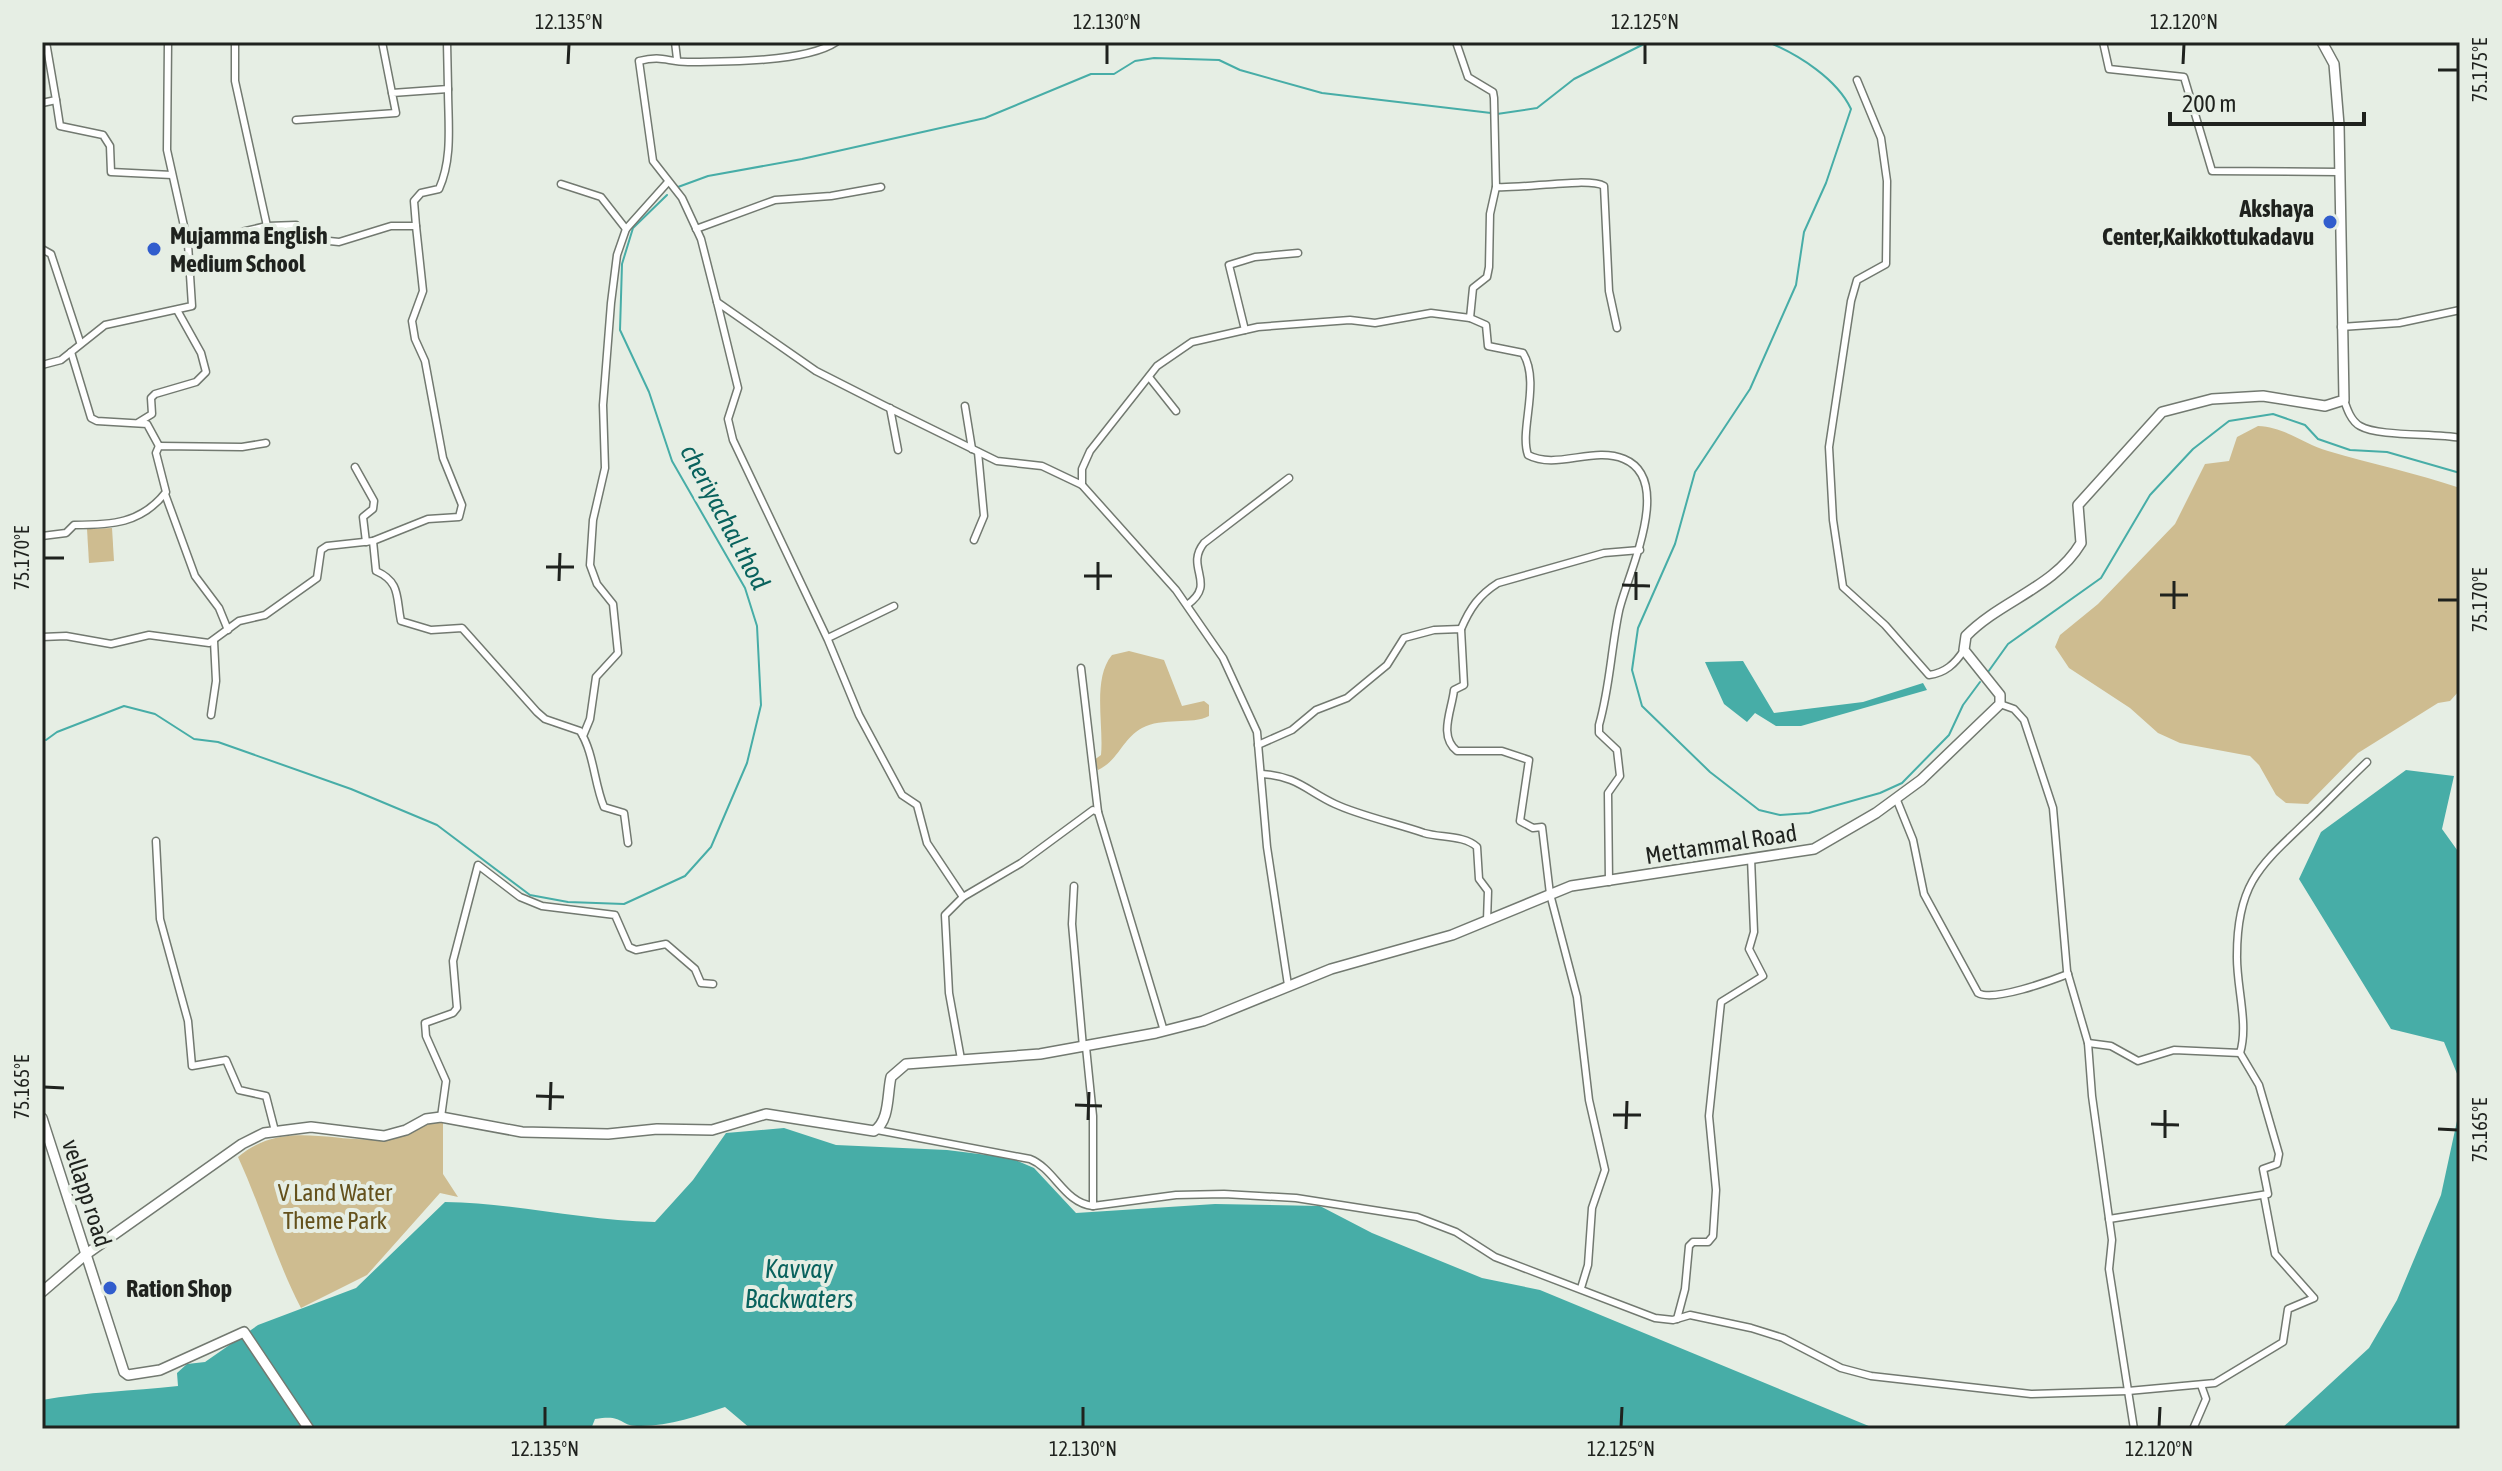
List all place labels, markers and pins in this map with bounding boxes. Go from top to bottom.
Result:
place label: Akshaya Center,Kaikkottukadavu [2102,195,2314,250]
marker: Akshaya Center,Kaikkottukadavu [2321,213,2339,231]
place label: Mujamma English Medium School [170,222,328,277]
marker: Mujamma English Medium School [145,240,163,258]
place label: Ration Shop [126,1275,232,1302]
marker: Ration Shop [101,1279,119,1297]

